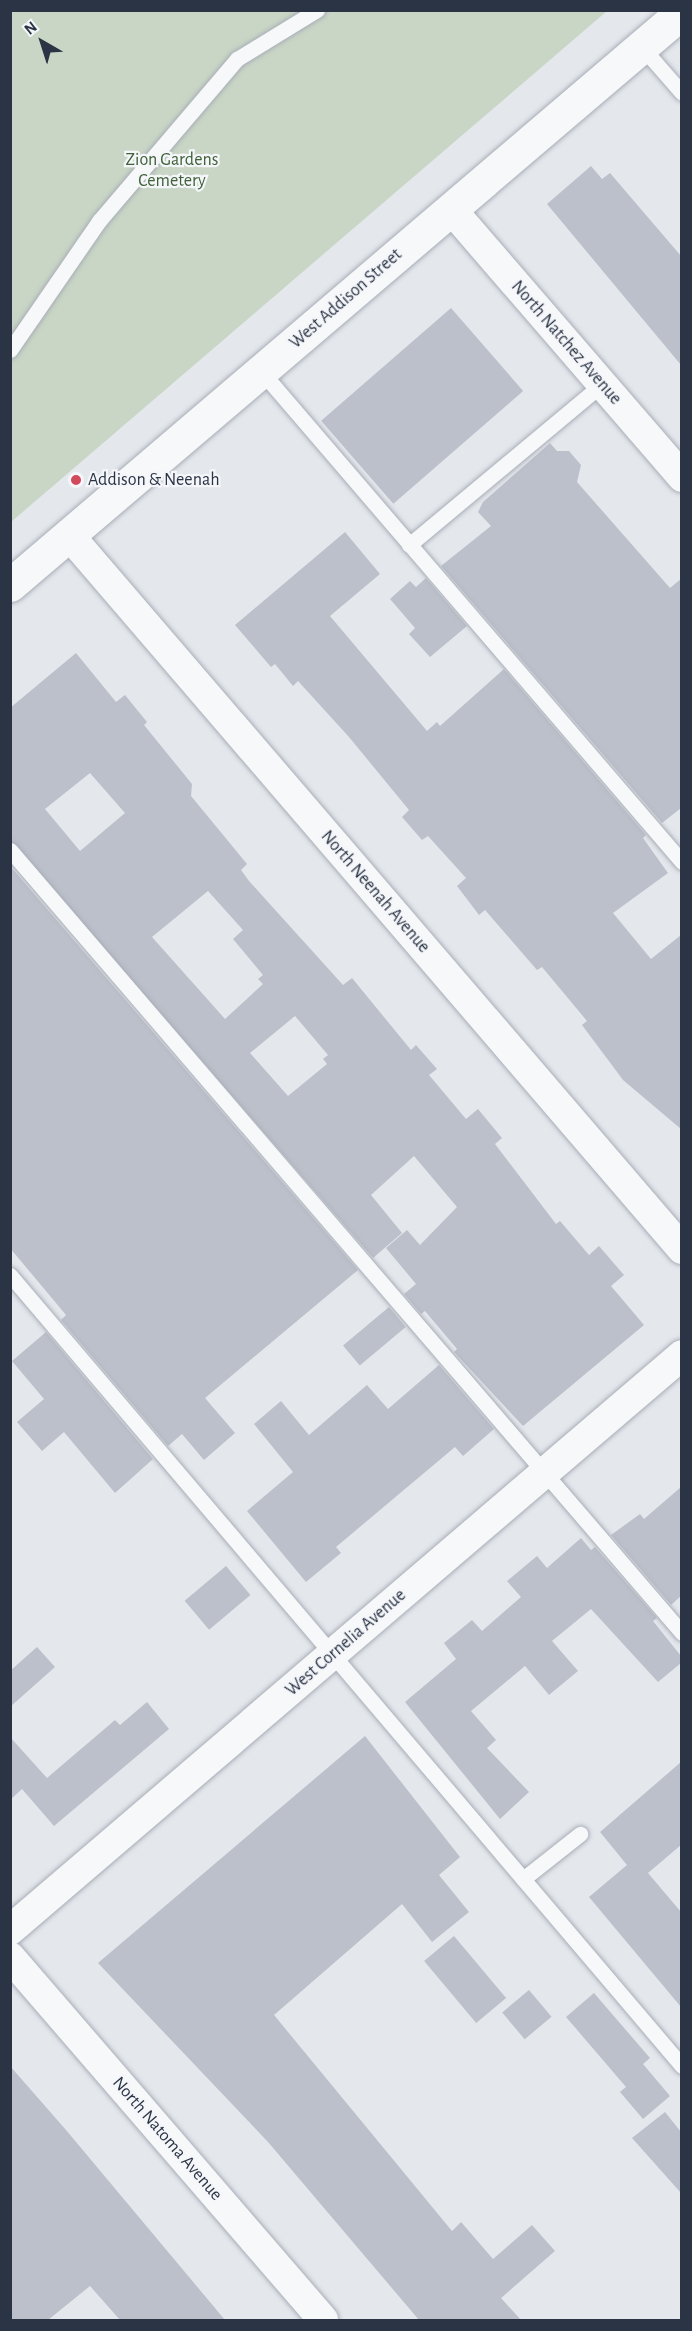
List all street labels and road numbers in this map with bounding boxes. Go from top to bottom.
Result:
street label: West Addison Street [285,244,407,354]
street label: North Natchez Avenue [506,276,626,410]
street label: North Neenah Avenue [316,826,434,958]
street label: West Cornelia Avenue [281,1585,411,1701]
street label: North Natoma Avenue [107,2073,227,2205]

